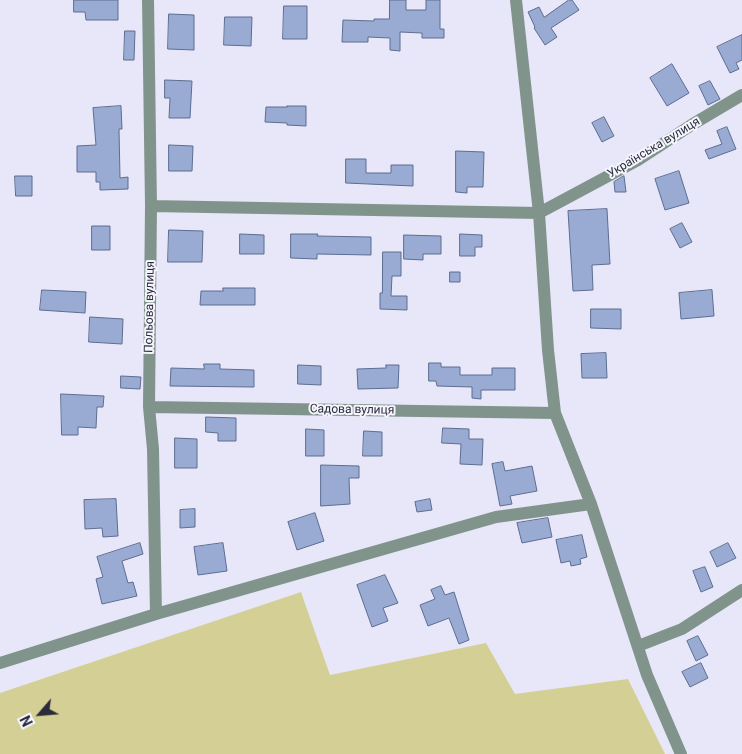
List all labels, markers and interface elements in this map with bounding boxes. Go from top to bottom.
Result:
street label: Українська вулиця [605,115,703,181]
street label: Польова вулиця [142,261,158,353]
street label: Садова вулиця [310,402,394,418]
north arrow [15,689,65,739]
text: N [17,713,36,729]

